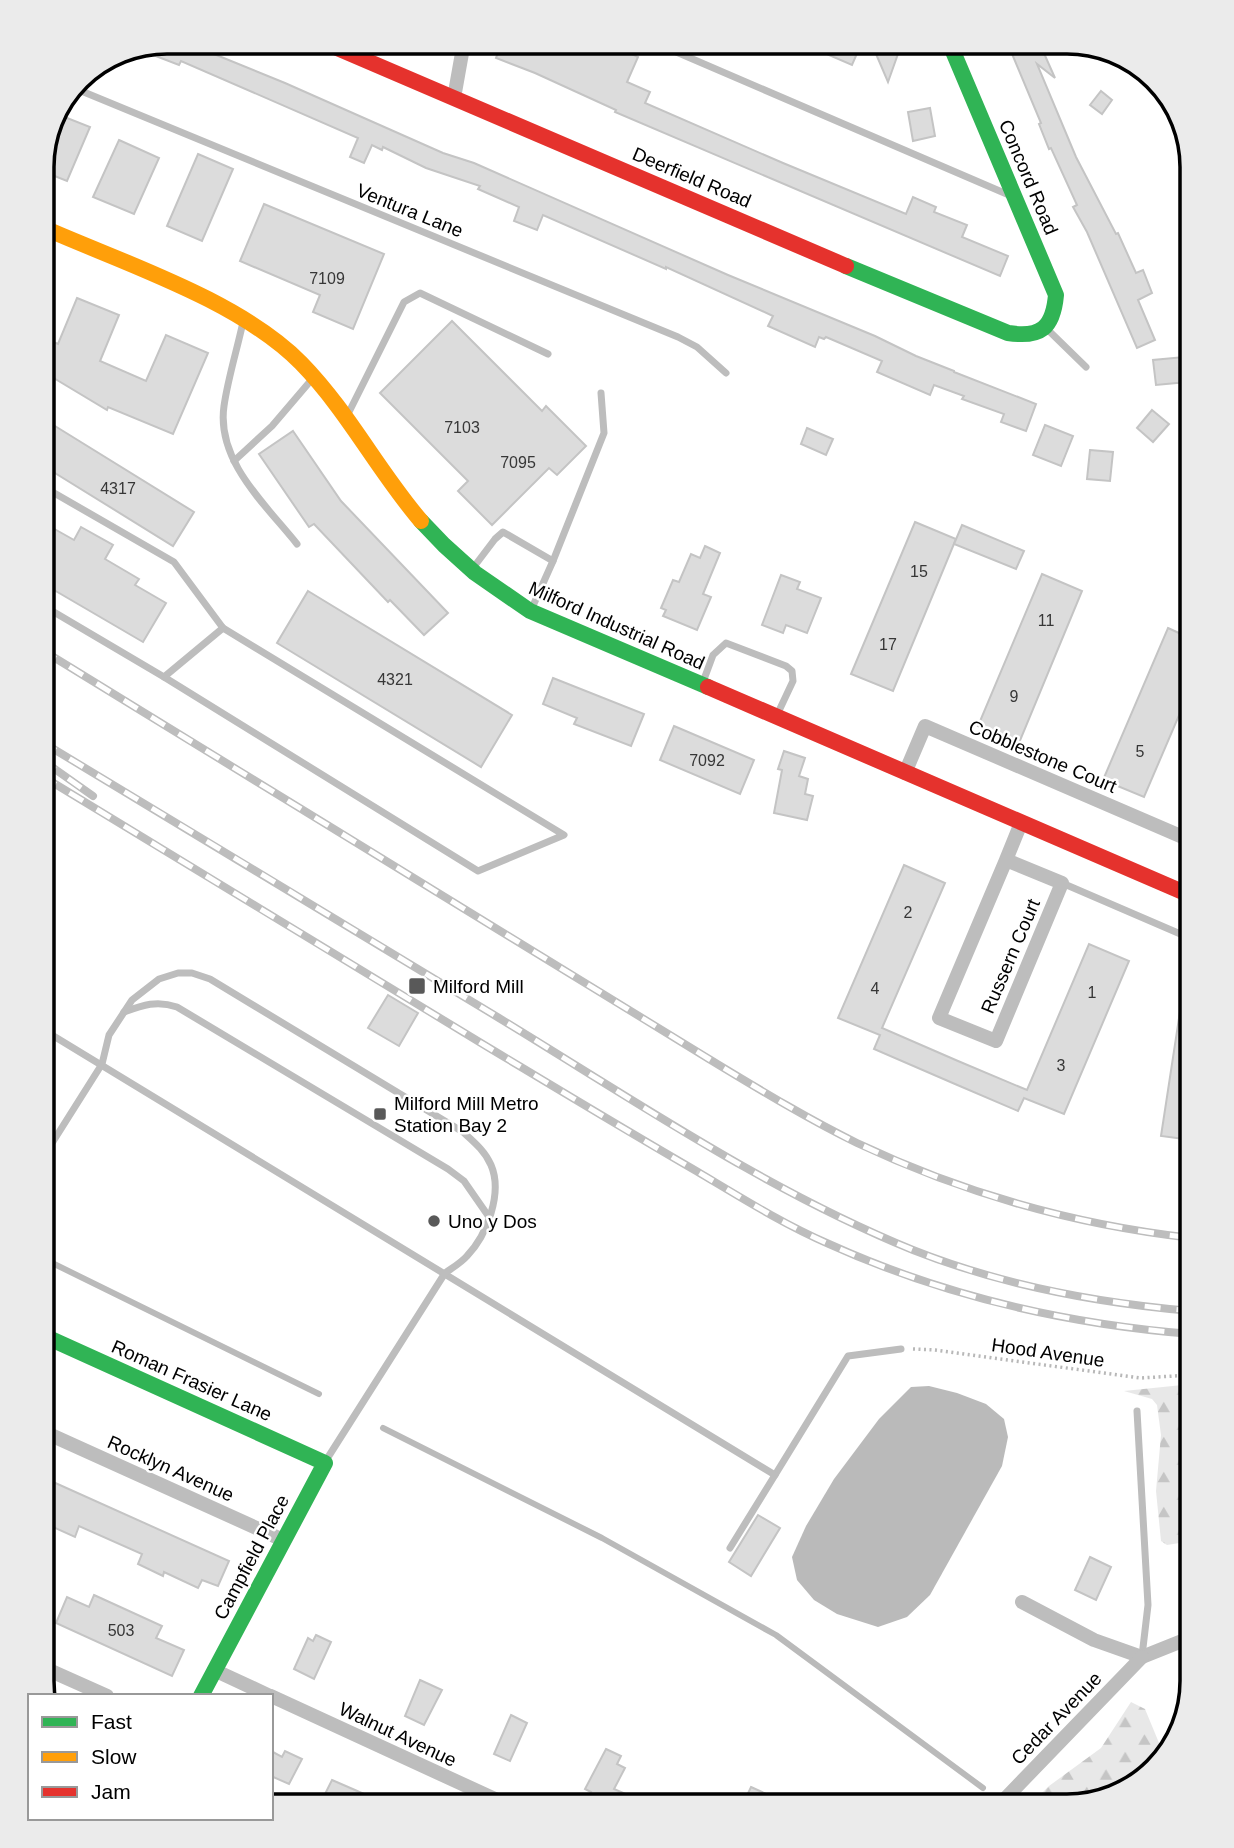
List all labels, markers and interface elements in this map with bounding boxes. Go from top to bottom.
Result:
street label: Concord Road [995,117,1062,238]
street label: Deerfield Road [629,143,754,212]
street label: Ventura Lane [353,180,466,241]
house number: 7109 [309,270,345,287]
house number: 7103 [444,419,480,436]
house number: 7095 [500,454,536,471]
house number: 4317 [100,480,136,497]
house number: 15 [910,563,928,580]
street label: Milford Industrial Road [526,577,708,674]
house number: 11 [1038,612,1054,629]
house number: 17 [879,636,897,653]
house number: 4321 [377,671,413,688]
house number: 9 [1010,688,1019,705]
street label: Cobblestone Court [966,716,1120,797]
house number: 5 [1136,743,1145,760]
house number: 7092 [689,752,725,769]
street label: Russern Court [977,895,1044,1017]
house number: 2 [904,904,913,921]
marker: Milford Mill [407,976,427,996]
place label: Milford Mill [433,976,524,997]
house number: 4 [871,980,880,997]
house number: 1 [1088,984,1097,1001]
house number: 3 [1057,1057,1066,1074]
place label: Milford Mill Metro Station Bay 2 [394,1093,539,1136]
marker: Milford Mill Metro Station Bay 2 [372,1106,388,1122]
place label: Uno y Dos [448,1211,537,1232]
marker: Uno y Dos [426,1213,442,1229]
street label: Hood Avenue [990,1334,1106,1371]
street label: Roman Frasier Lane [108,1336,275,1425]
street label: Rocklyn Avenue [104,1431,237,1506]
street label: Campfield Place [210,1491,293,1623]
house number: 503 [108,1622,134,1639]
street label: Cedar Avenue [1007,1668,1106,1769]
legend [28,1694,273,1820]
street label: Walnut Avenue [336,1698,460,1771]
text: Fast [91,1710,132,1733]
text: Slow [91,1745,137,1768]
text: Jam [91,1780,131,1803]

